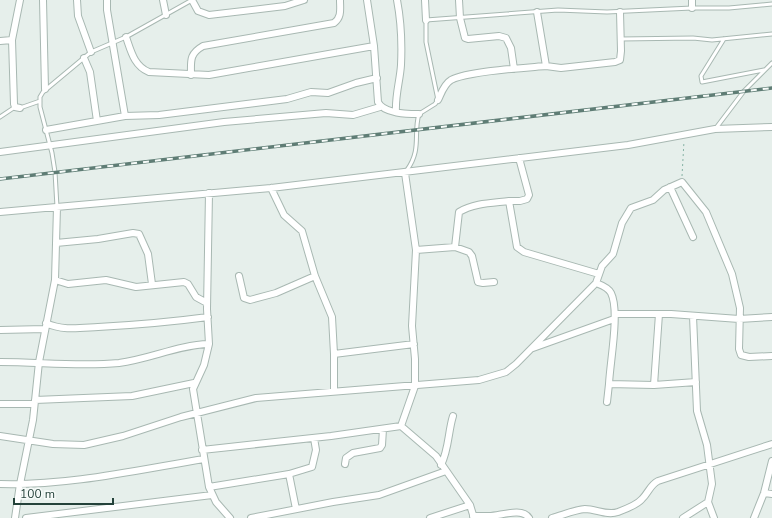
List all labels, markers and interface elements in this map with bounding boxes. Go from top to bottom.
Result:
scale bar [14,480,113,506]
text: 100 m [20,486,55,502]

